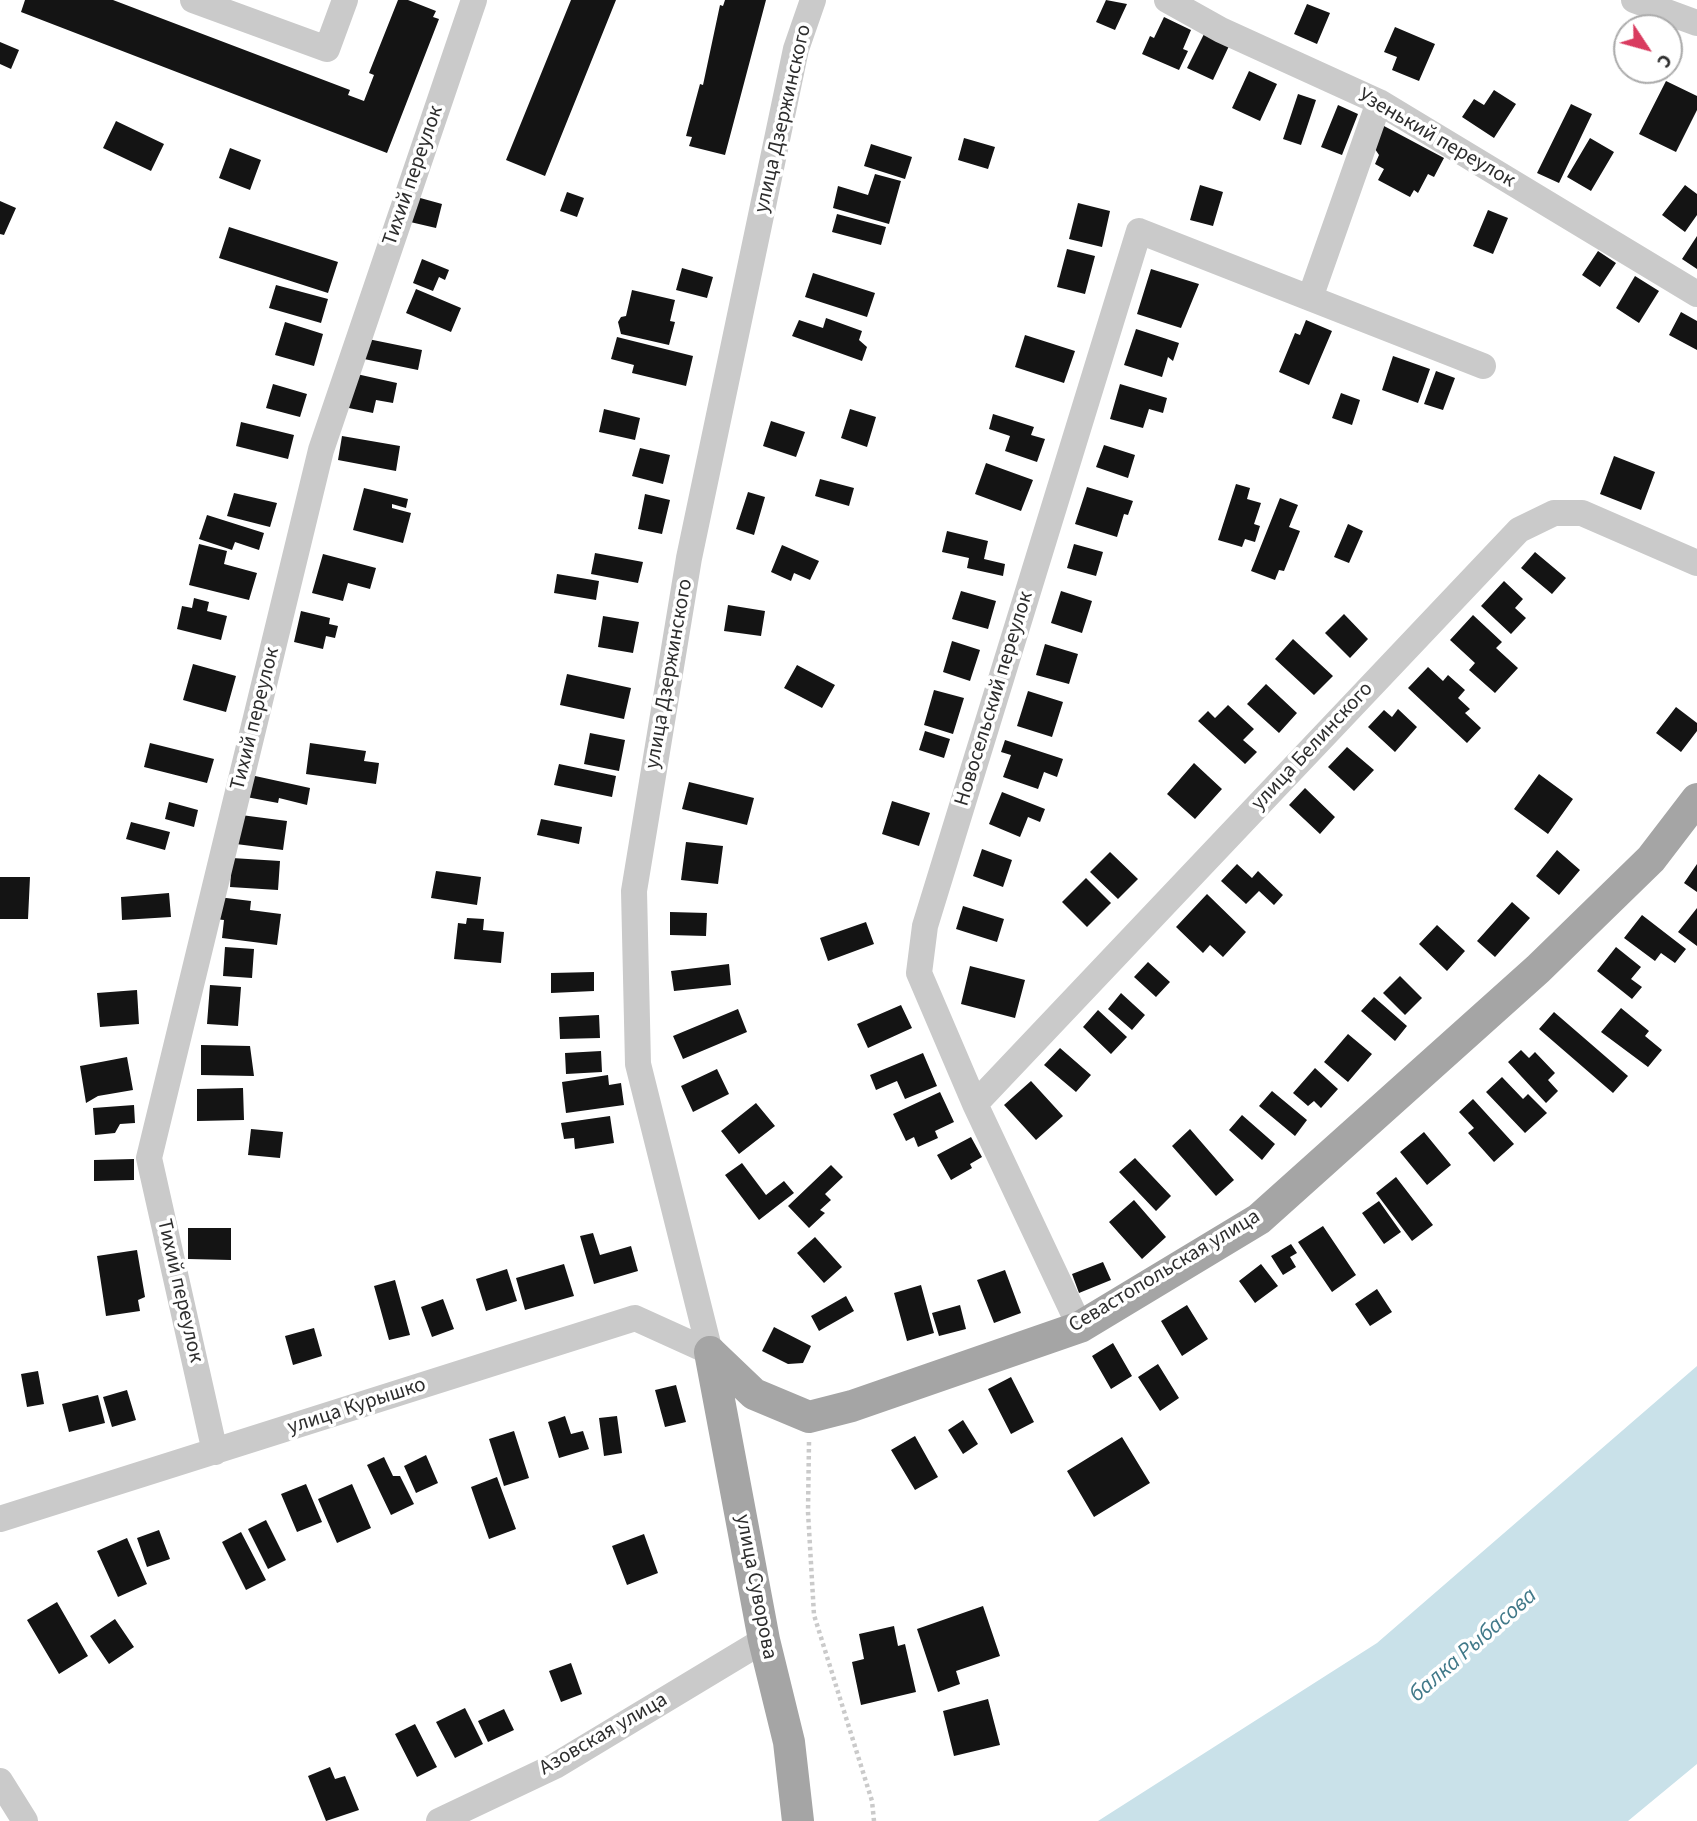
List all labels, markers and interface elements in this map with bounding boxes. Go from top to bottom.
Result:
north arrow [1613,14,1683,84]
street label: улица Дзержинского [750,22,818,216]
text: С [1650,48,1678,73]
street label: Узенький переулок [1353,84,1519,194]
street label: Тихий переулок [378,103,450,249]
street label: улица Дзержинского [641,577,699,771]
street label: Новосельский переулок [950,589,1040,809]
street label: Тихий переулок [226,645,286,793]
street label: улица Белинского [1247,677,1379,817]
street label: Севастопольская улица [1065,1205,1265,1339]
street label: Тихий переулок [150,1217,208,1365]
street label: улица Курышко [285,1373,429,1441]
street label: улица Суворова [729,1512,781,1662]
water label: балка Рыбасова [1404,1583,1544,1709]
street label: Азовская улица [535,1688,673,1782]

